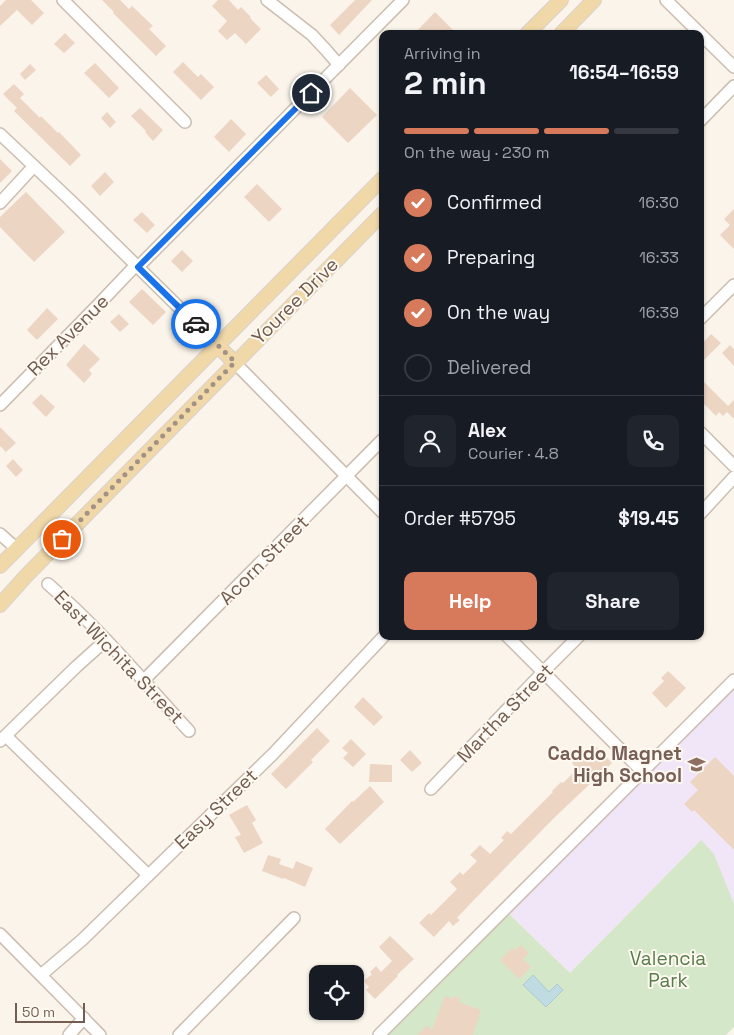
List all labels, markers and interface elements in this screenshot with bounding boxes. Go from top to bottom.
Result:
text: Arriving in [404,43,481,64]
text: 16:54–16:59 [569,60,679,85]
text: 2 min [404,63,487,103]
pin [290,72,332,114]
icon: home [297,79,325,107]
text: On the way · 230 m [404,142,549,163]
icon: check [404,189,432,217]
text: Confirmed [447,190,542,215]
text: 16:30 [639,192,679,213]
icon: check [404,244,432,272]
text: Preparing [447,245,535,270]
text: 16:33 [639,247,679,268]
street label: Youree Drive [246,252,344,350]
street label: Rex Avenue [22,289,114,381]
courier [171,299,221,349]
icon: check [404,299,432,327]
text: On the way [447,300,550,325]
text: 16:39 [639,302,679,323]
icon: car [182,310,210,338]
text: Delivered [447,355,532,380]
button: person [404,415,456,467]
button: phone [627,415,679,467]
text: Alex [468,418,507,443]
text: Courier · 4.8 [468,443,559,464]
text: Order #5795 [404,506,516,531]
text: $19.45 [618,506,679,531]
street label: Acorn Street [214,510,314,610]
pin [41,518,83,560]
icon: bag [48,525,76,553]
button: Help [404,572,537,630]
button: Share [547,572,679,630]
street label: East Wichita Street [49,585,189,729]
street label: Martha Street [451,658,559,768]
place label: Caddo Magnet High School [548,741,682,788]
school or university icon: Caddo Magnet High School [686,754,706,774]
street label: Easy Street [169,763,263,855]
park label: Valencia Park [630,946,706,993]
map controls [309,965,364,1020]
button: locate [309,965,364,1020]
scale bar [15,1000,85,1023]
text: 50 m [22,1003,55,1021]

